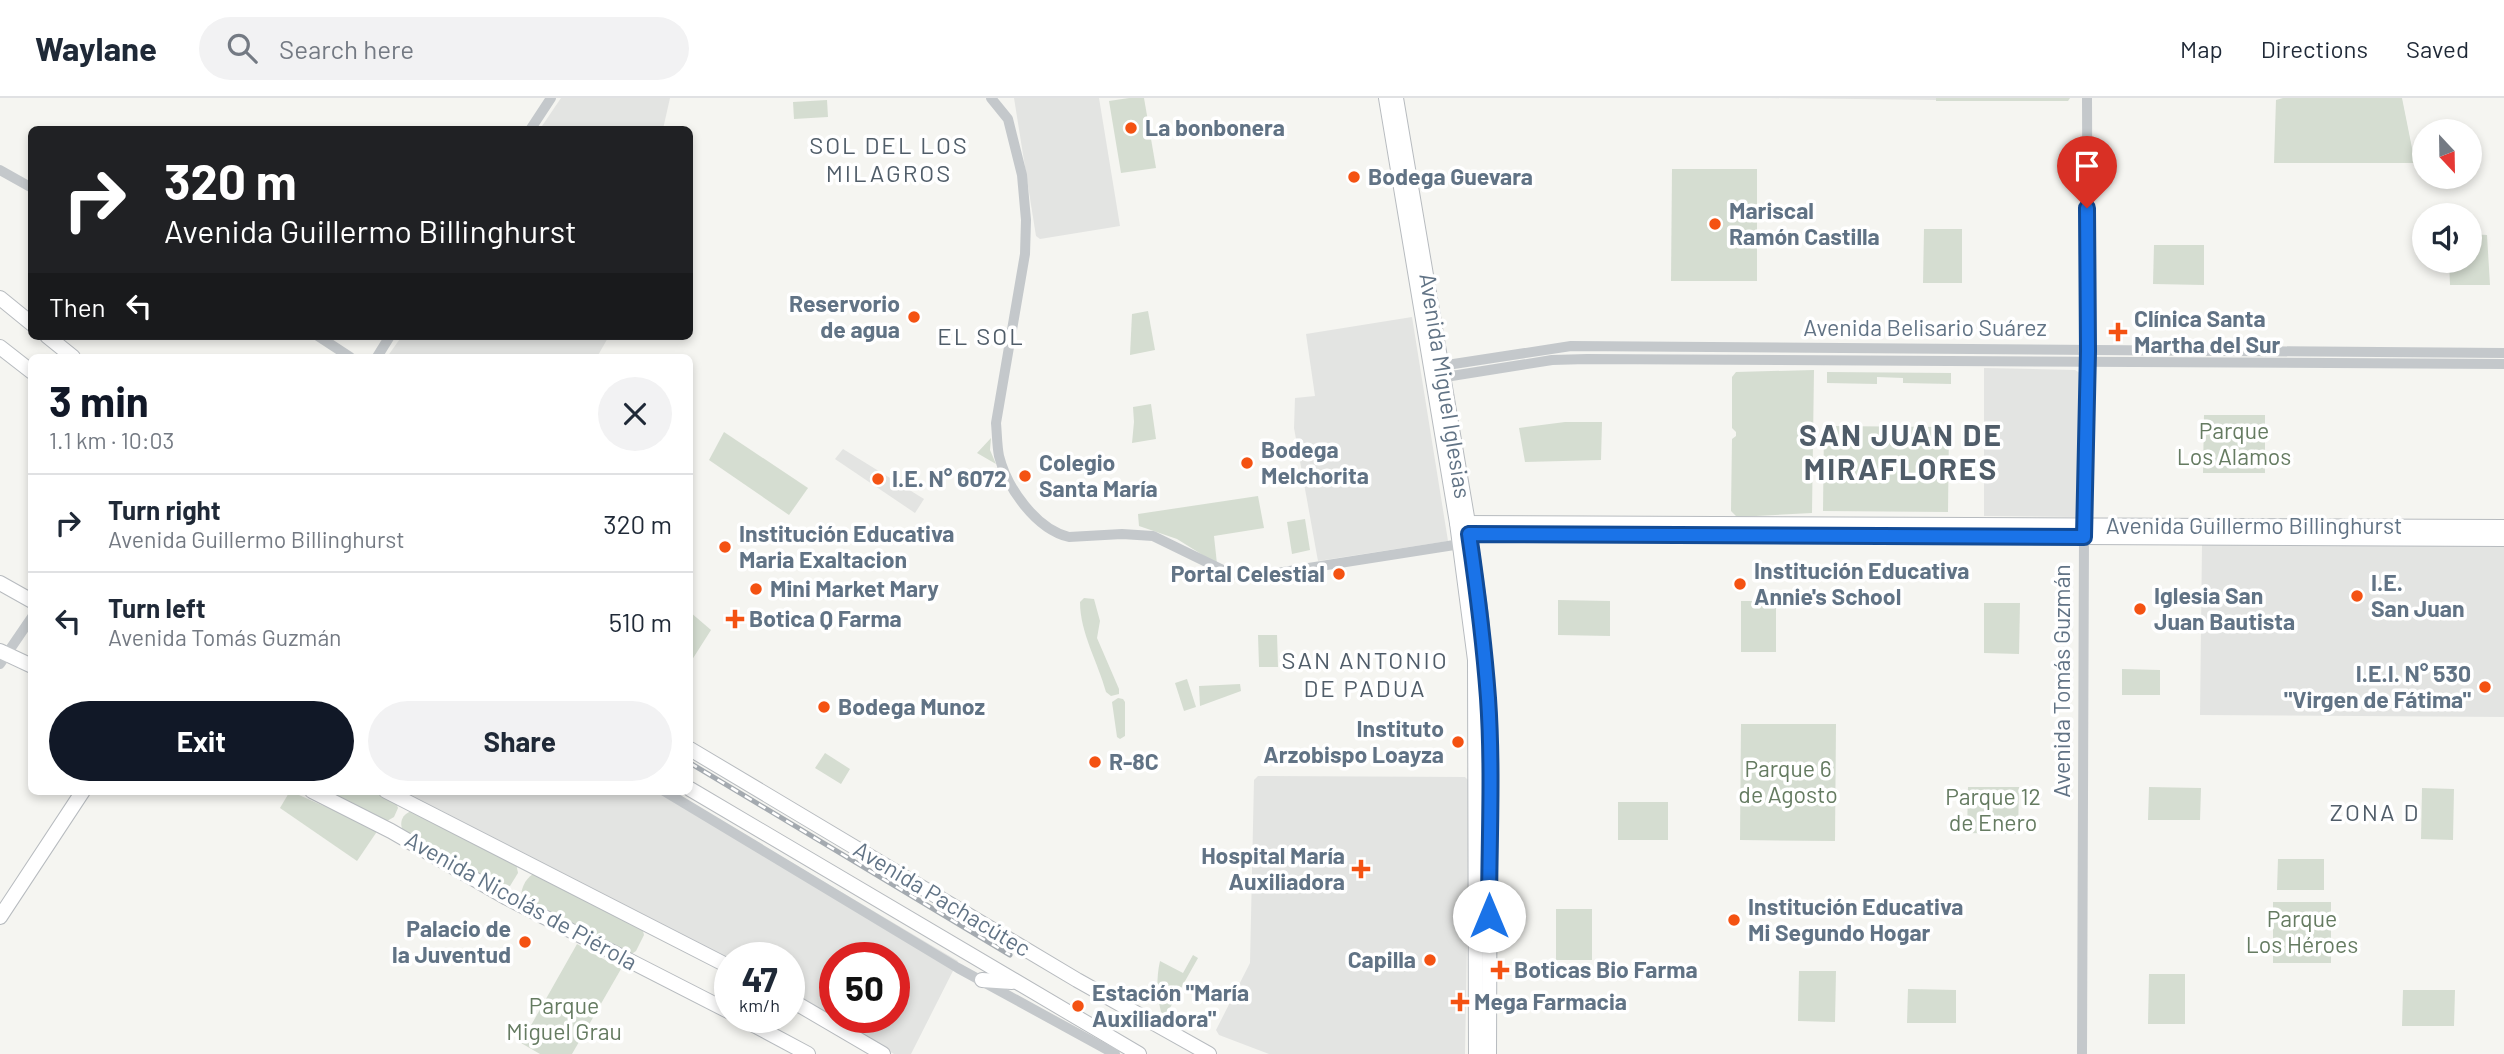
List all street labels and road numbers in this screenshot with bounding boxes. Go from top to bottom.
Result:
street label: Avenida Miguel Iglesias [1414,271,1478,500]
street label: Avenida Belisario Suárez [1803,313,2047,341]
street label: Avenida Guillermo Billinghurst [2106,511,2402,539]
street label: Avenida Tomás Guzmán [2047,564,2075,798]
street label: Avenida Nicolás de Piérola [401,825,642,976]
street label: Avenida Pachacútec [849,834,1036,962]

